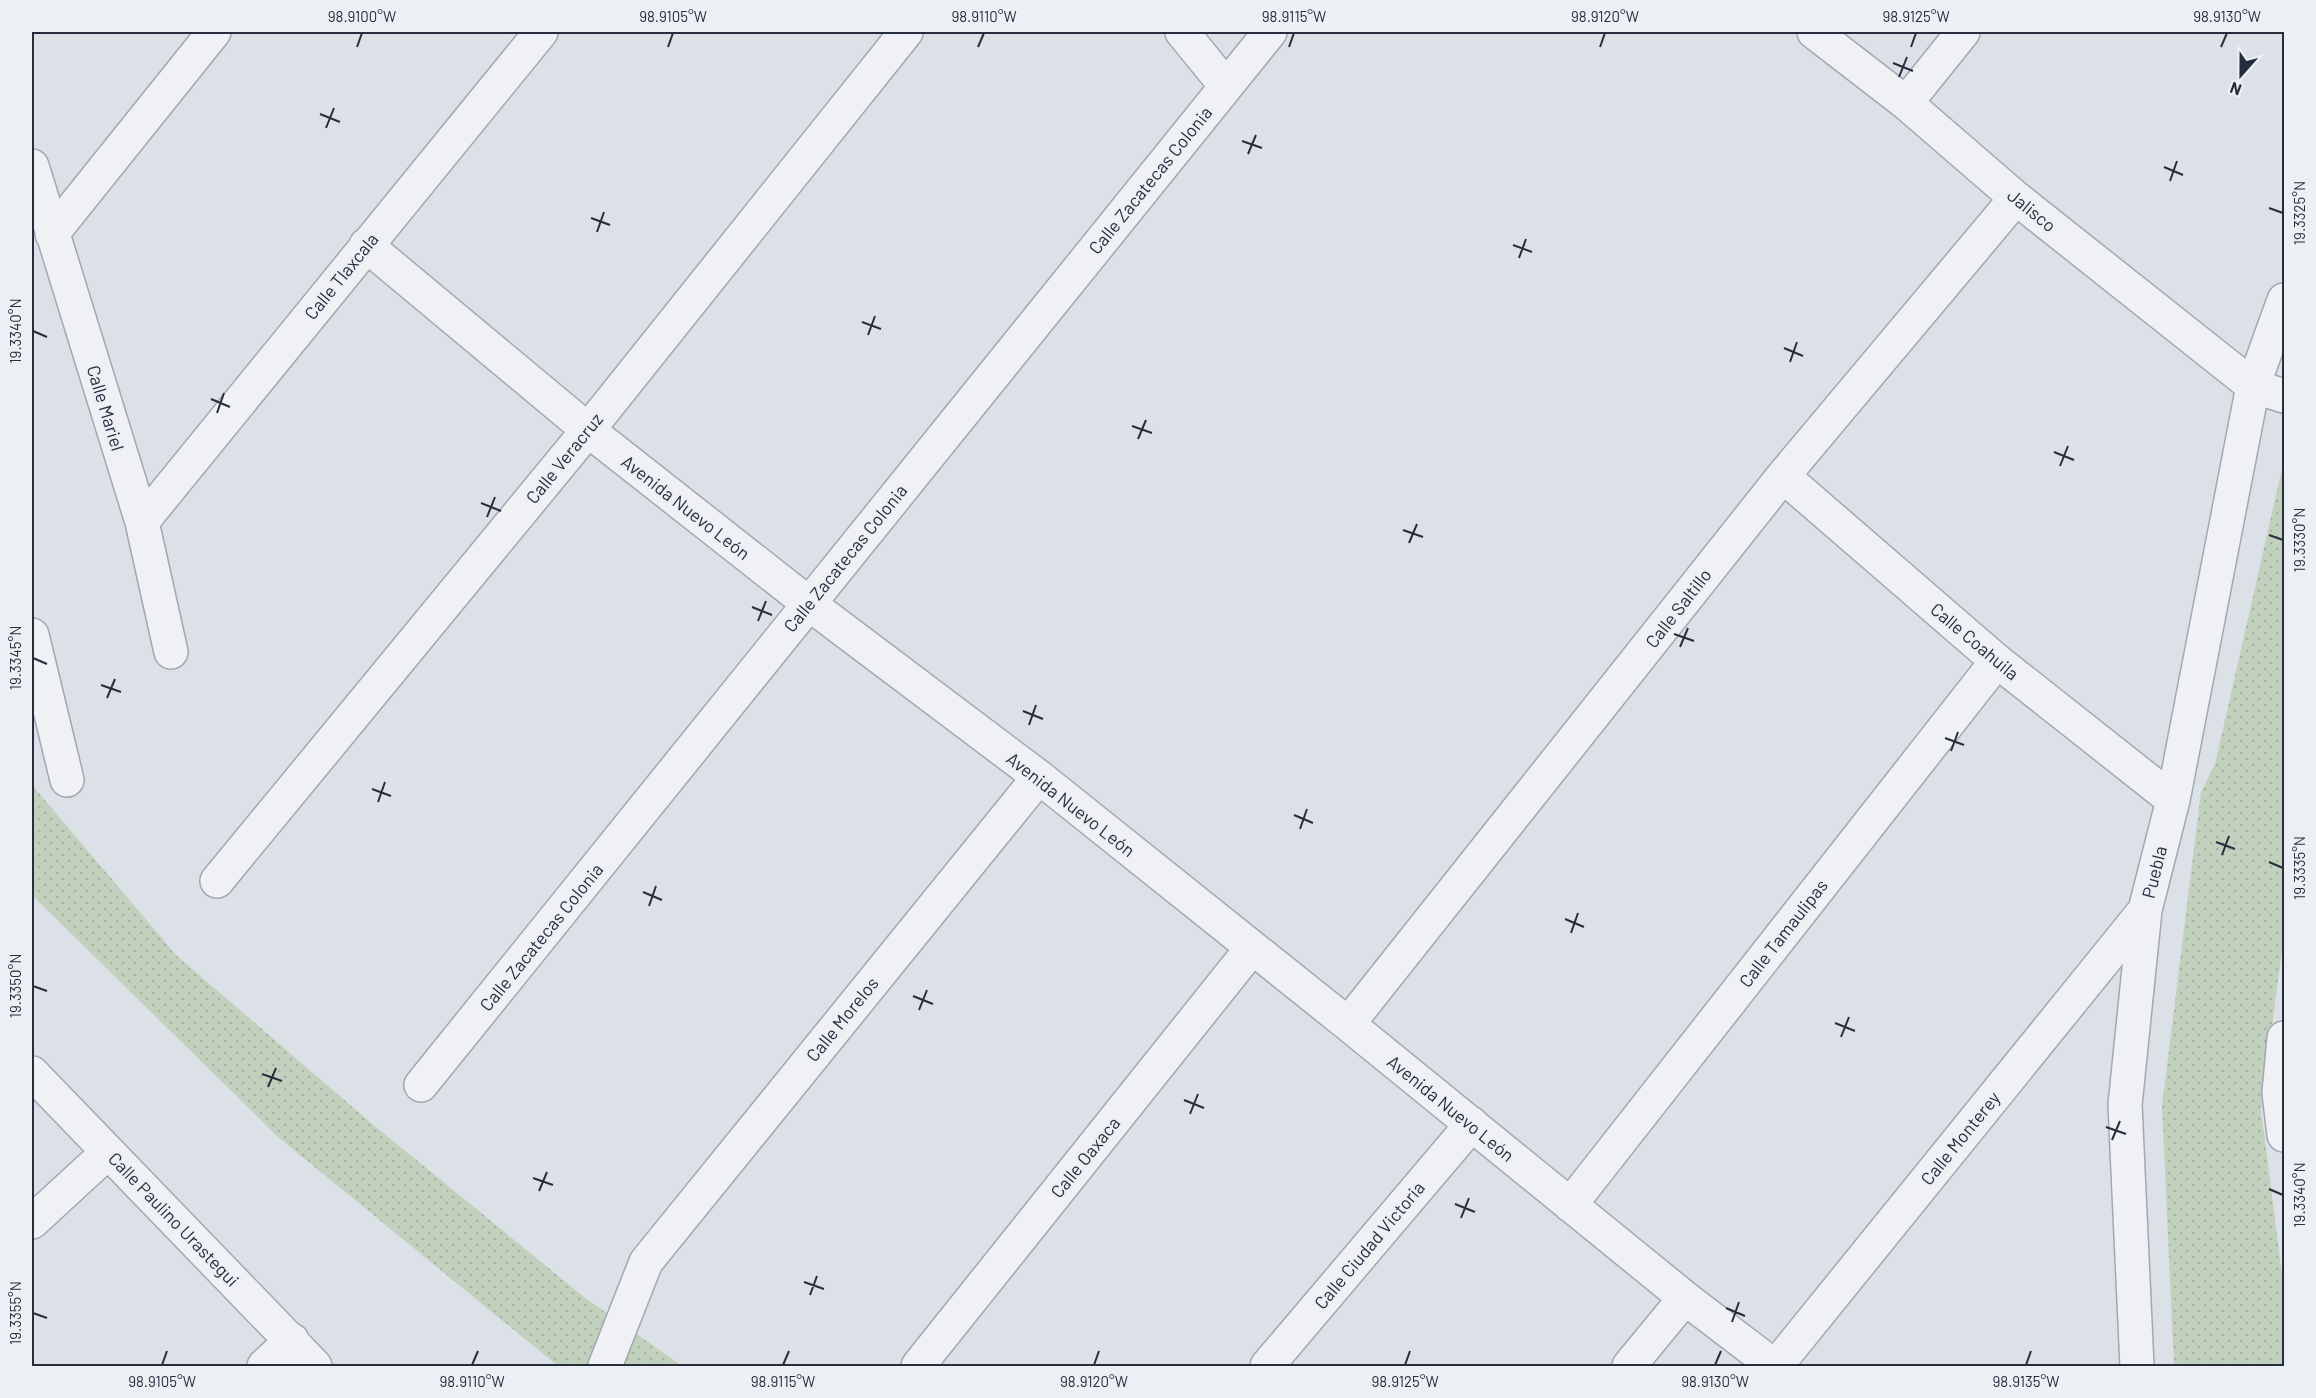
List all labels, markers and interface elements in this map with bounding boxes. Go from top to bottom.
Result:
text: 98.9100°W [328,7,396,25]
text: 98.9105°W [639,7,707,25]
text: 98.9110°W [951,7,1017,25]
text: 98.9115°W [1262,7,1326,25]
text: 98.9120°W [1571,7,1639,25]
text: 98.9125°W [1882,7,1950,25]
text: 98.9130°W [2193,7,2261,25]
north arrow [2211,45,2271,105]
text: N [2227,79,2244,100]
street label: Calle Zacatecas Colonia [1084,102,1216,258]
text: 19.3325°N [2290,181,2308,245]
street label: Jalisco [2003,184,2061,236]
street label: Calle Tlaxcala [299,228,383,324]
text: 19.3340°N [6,298,24,364]
street label: Calle Mariel [83,363,129,453]
street label: Calle Veracruz [521,408,607,508]
street label: Avenida Nuevo León [617,450,755,564]
street label: Calle Zacatecas Colonia [779,480,911,636]
text: 19.3330°N [2290,508,2308,572]
street label: Calle Saltillo [1640,564,1716,652]
street label: Calle Coahuila [1926,598,2024,684]
text: 19.3345°N [6,626,24,690]
street label: Avenida Nuevo León [1002,747,1140,861]
text: 19.3335°N [2290,836,2308,900]
street label: Puebla [2137,844,2171,900]
street label: Calle Zacatecas Colonia [475,859,607,1015]
street label: Calle Tamaulipas [1734,875,1832,991]
text: 19.3350°N [6,954,24,1018]
street label: Calle Morelos [801,972,883,1066]
street label: Avenida Nuevo León [1383,1050,1519,1166]
street label: Calle Monterey [1916,1087,2004,1189]
street label: Calle Oaxaca [1046,1112,1124,1202]
street label: Calle Paulino Urastegui [104,1147,244,1291]
text: 19.3340°N [2290,1162,2308,1228]
street label: Calle Ciudad Victoria [1309,1177,1429,1313]
text: 19.3355°N [6,1281,24,1345]
text: 98.9105°W [128,1372,196,1390]
text: 98.9110°W [439,1372,505,1390]
text: 98.9115°W [751,1372,815,1390]
text: 98.9120°W [1060,1372,1128,1390]
text: 98.9125°W [1371,1372,1439,1390]
text: 98.9130°W [1681,1372,1749,1390]
text: 98.9135°W [1993,1372,2059,1390]

